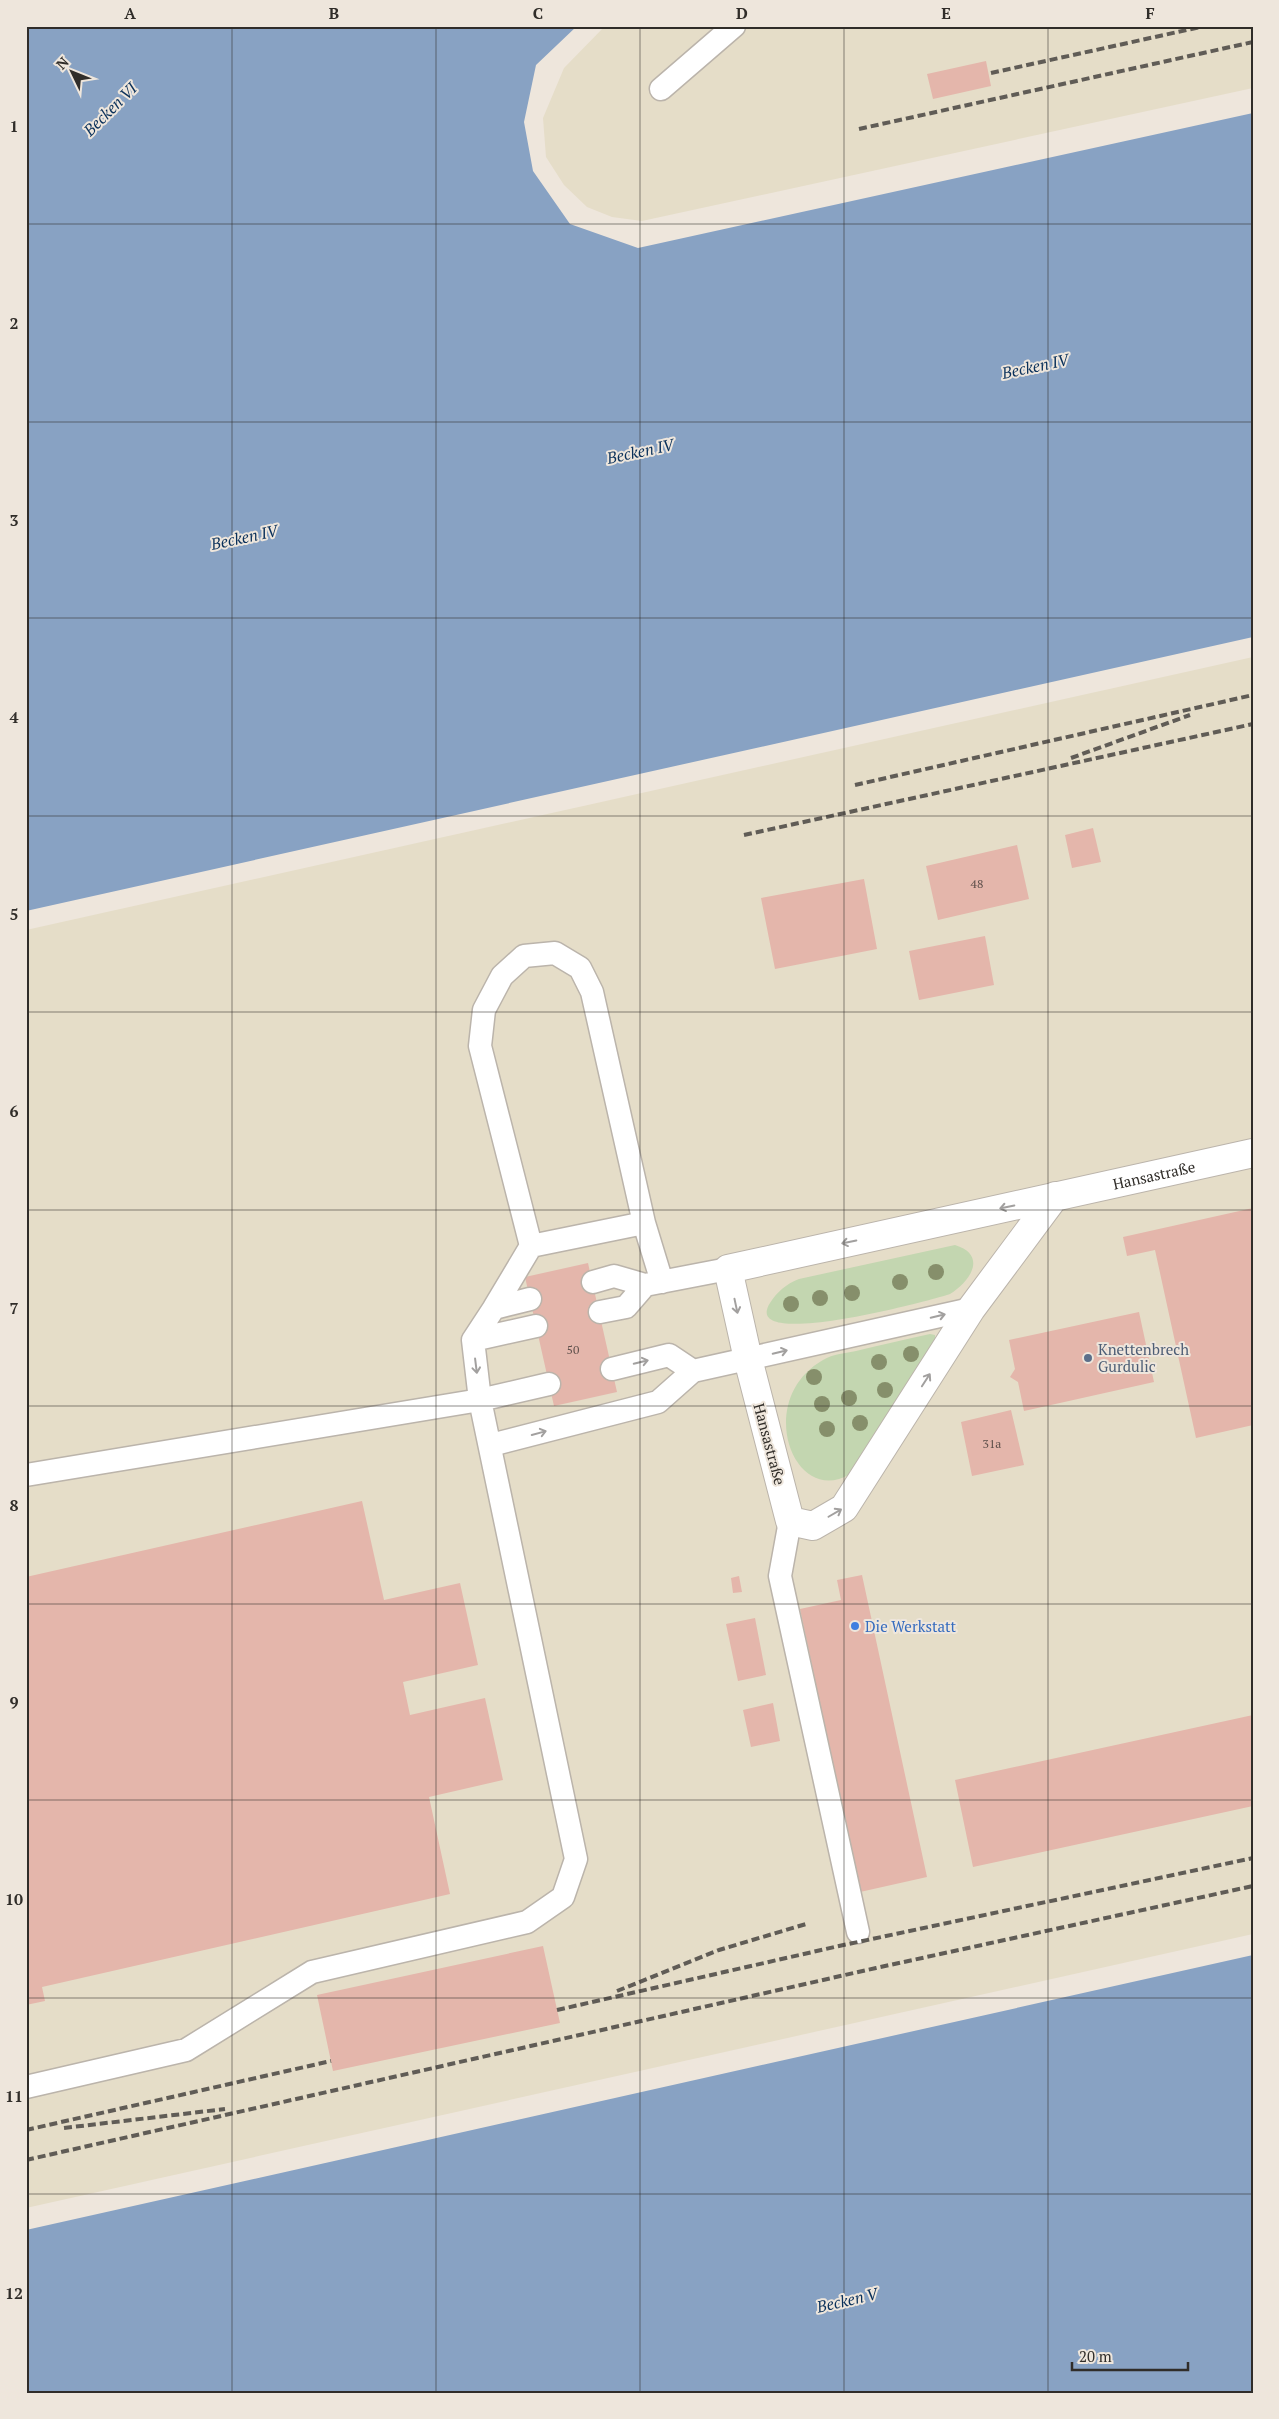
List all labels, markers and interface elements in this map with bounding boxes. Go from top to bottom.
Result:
text: A [124,2,136,24]
text: B [329,2,339,24]
text: C [533,2,543,24]
text: D [736,2,748,24]
text: E [941,2,951,24]
text: F [1145,2,1155,24]
north arrow [48,48,98,98]
text: N [52,52,73,73]
water label: Becken VI [78,76,143,141]
text: 1 [9,115,19,137]
text: 2 [9,312,19,334]
water label: Becken IV [999,348,1072,384]
water label: Becken IV [604,433,677,469]
text: 3 [9,509,19,531]
water label: Becken IV [208,519,281,555]
text: 4 [9,706,19,728]
house number: 48 [971,876,983,891]
text: 5 [9,903,19,925]
text: 6 [9,1100,19,1122]
street label: Hansastraße [1111,1156,1197,1194]
one-way arrow [1000,1203,1016,1212]
one-way arrow [841,1238,857,1247]
text: 7 [9,1297,19,1319]
one-way arrow [732,1298,741,1314]
one-way arrow [930,1311,946,1320]
place label: Knettenbrech Gurdulic [1098,1339,1189,1376]
house number: 50 [567,1342,579,1357]
one-way arrow [772,1347,788,1356]
marker: Knettenbrech Gurdulic [1082,1352,1094,1364]
one-way arrow [632,1357,648,1366]
one-way arrow [471,1358,481,1374]
one-way arrow [921,1373,931,1387]
street label: Hansastraße [749,1401,791,1487]
one-way arrow [530,1428,546,1437]
house number: 31a [983,1436,1001,1451]
text: 8 [9,1494,19,1516]
one-way arrow [827,1508,842,1518]
place label: Die Werkstatt [865,1616,957,1636]
marker: Die Werkstatt [849,1620,861,1632]
text: 9 [9,1691,19,1713]
text: 10 [5,1888,23,1910]
text: 11 [5,2085,23,2107]
text: 12 [5,2282,23,2304]
water label: Becken V [814,2282,882,2318]
scale bar [1072,2339,1188,2371]
text: 20 m [1079,2346,1112,2366]

